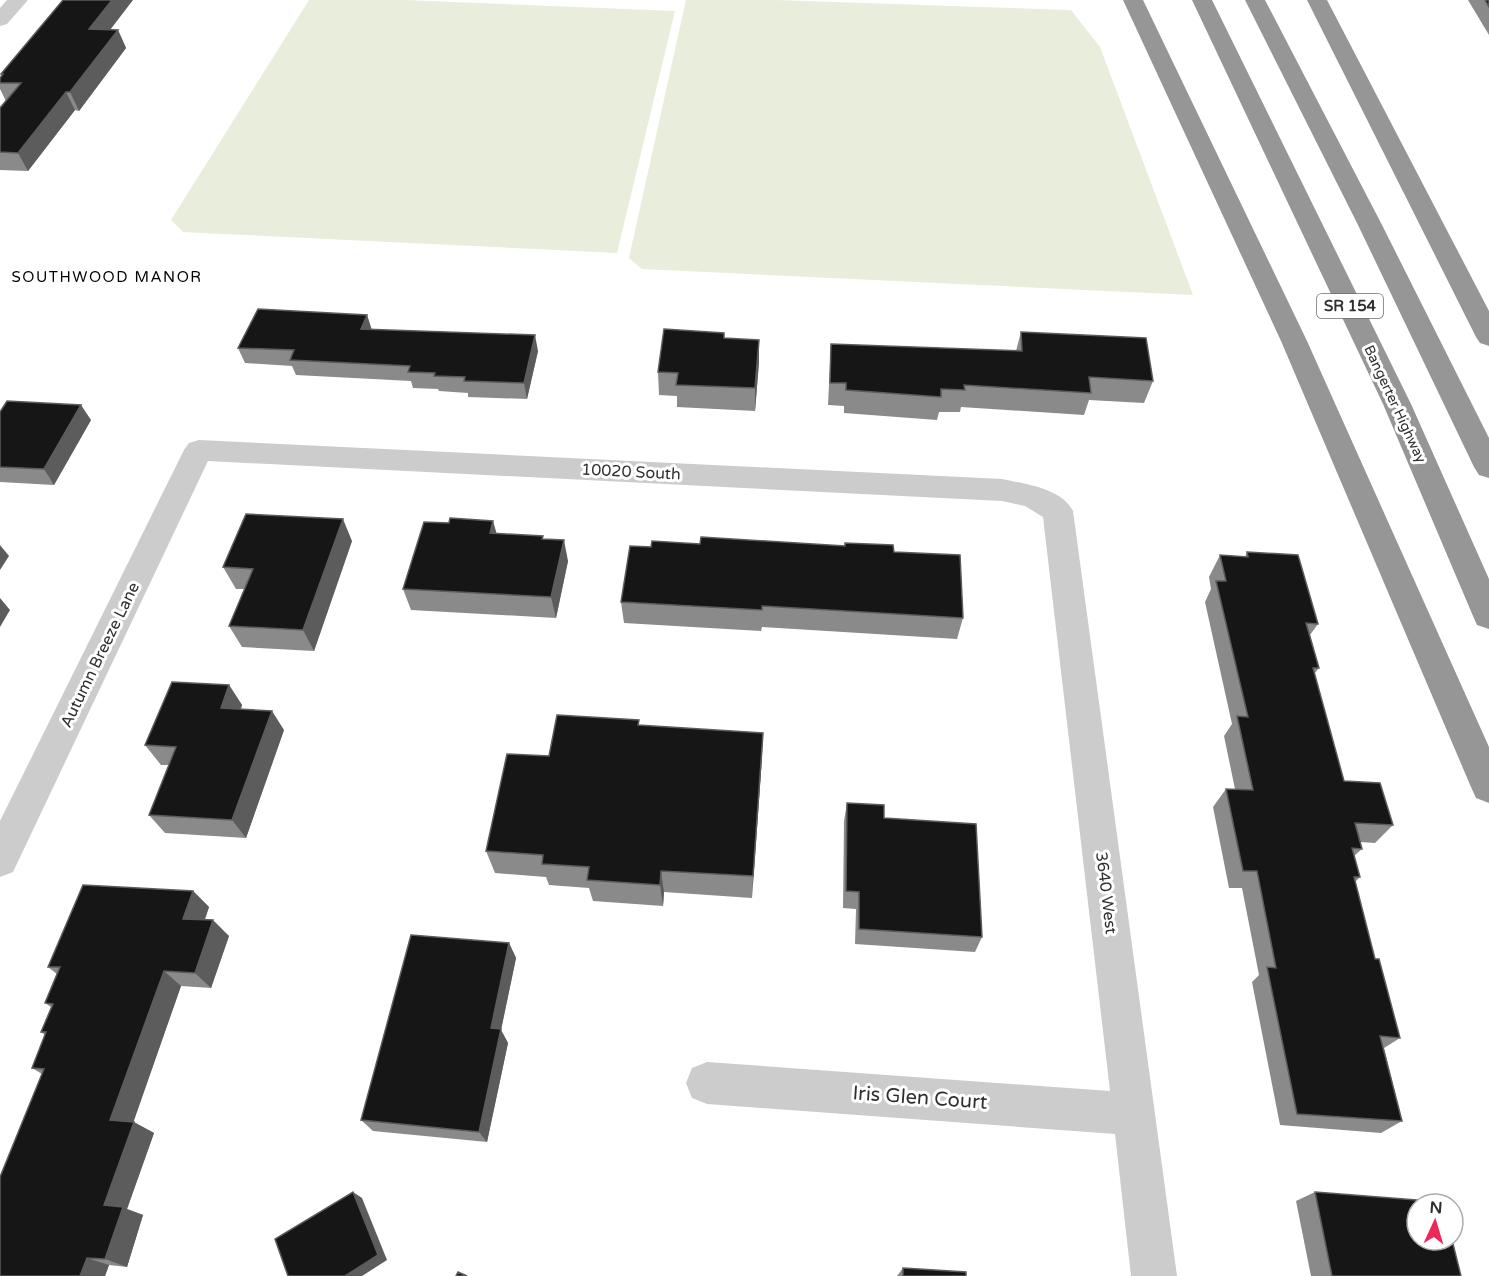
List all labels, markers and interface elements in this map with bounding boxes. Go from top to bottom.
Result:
district label: SOUTHWOOD MANOR [11,268,203,286]
road number: SR 154 [1317,294,1383,318]
street label: Bangerter Highway [1360,342,1430,466]
street label: 10020 South [581,459,681,485]
street label: Autumn Breeze Lane [56,579,144,731]
street label: 3640 West [1091,851,1121,935]
street label: Iris Glen Court [852,1081,989,1115]
north arrow [1405,1192,1465,1252]
text: N [1429,1198,1443,1218]

